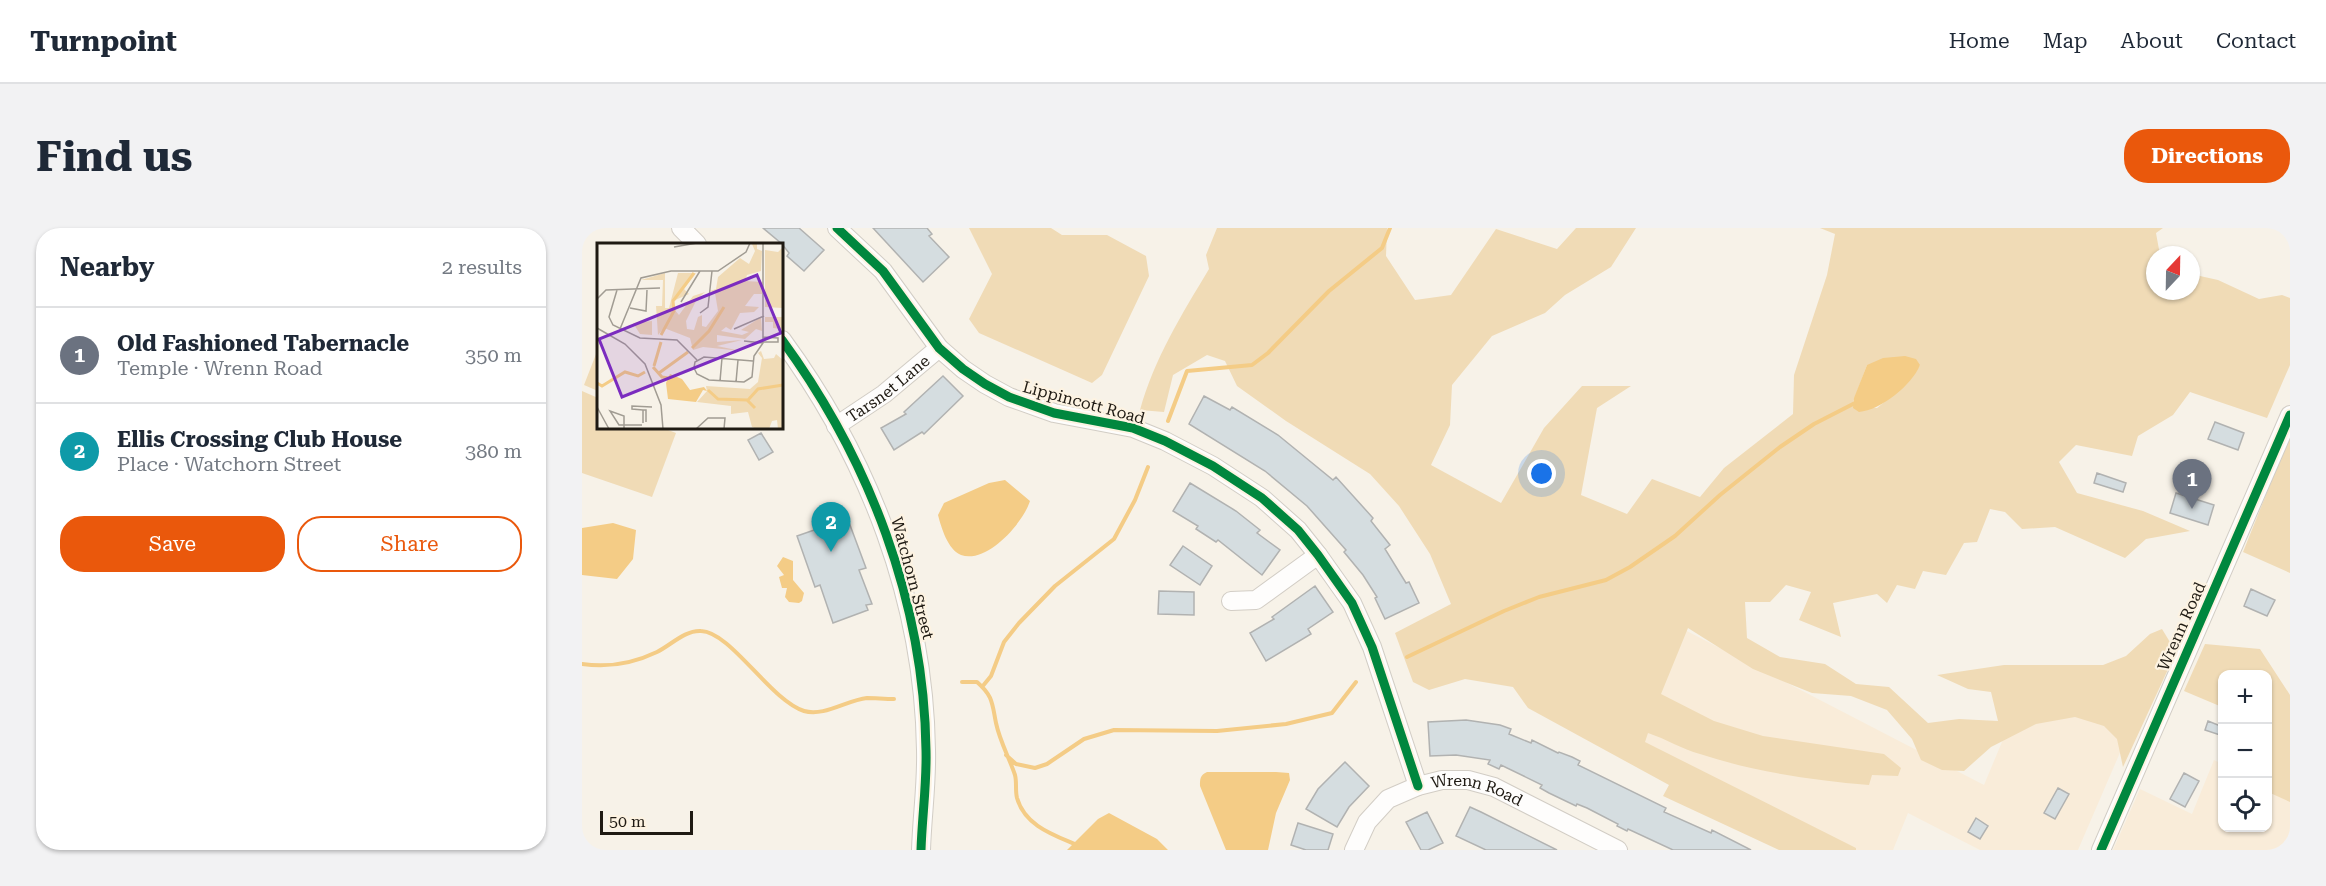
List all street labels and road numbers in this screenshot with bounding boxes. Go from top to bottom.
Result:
street label: Tarsnet Lane [843,351,934,426]
street label: Lippincott Road [1021,377,1147,428]
street label: Watchorn Street [887,515,938,641]
street label: Wrenn Road [2153,579,2209,674]
street label: Wrenn Road [1429,770,1526,810]

